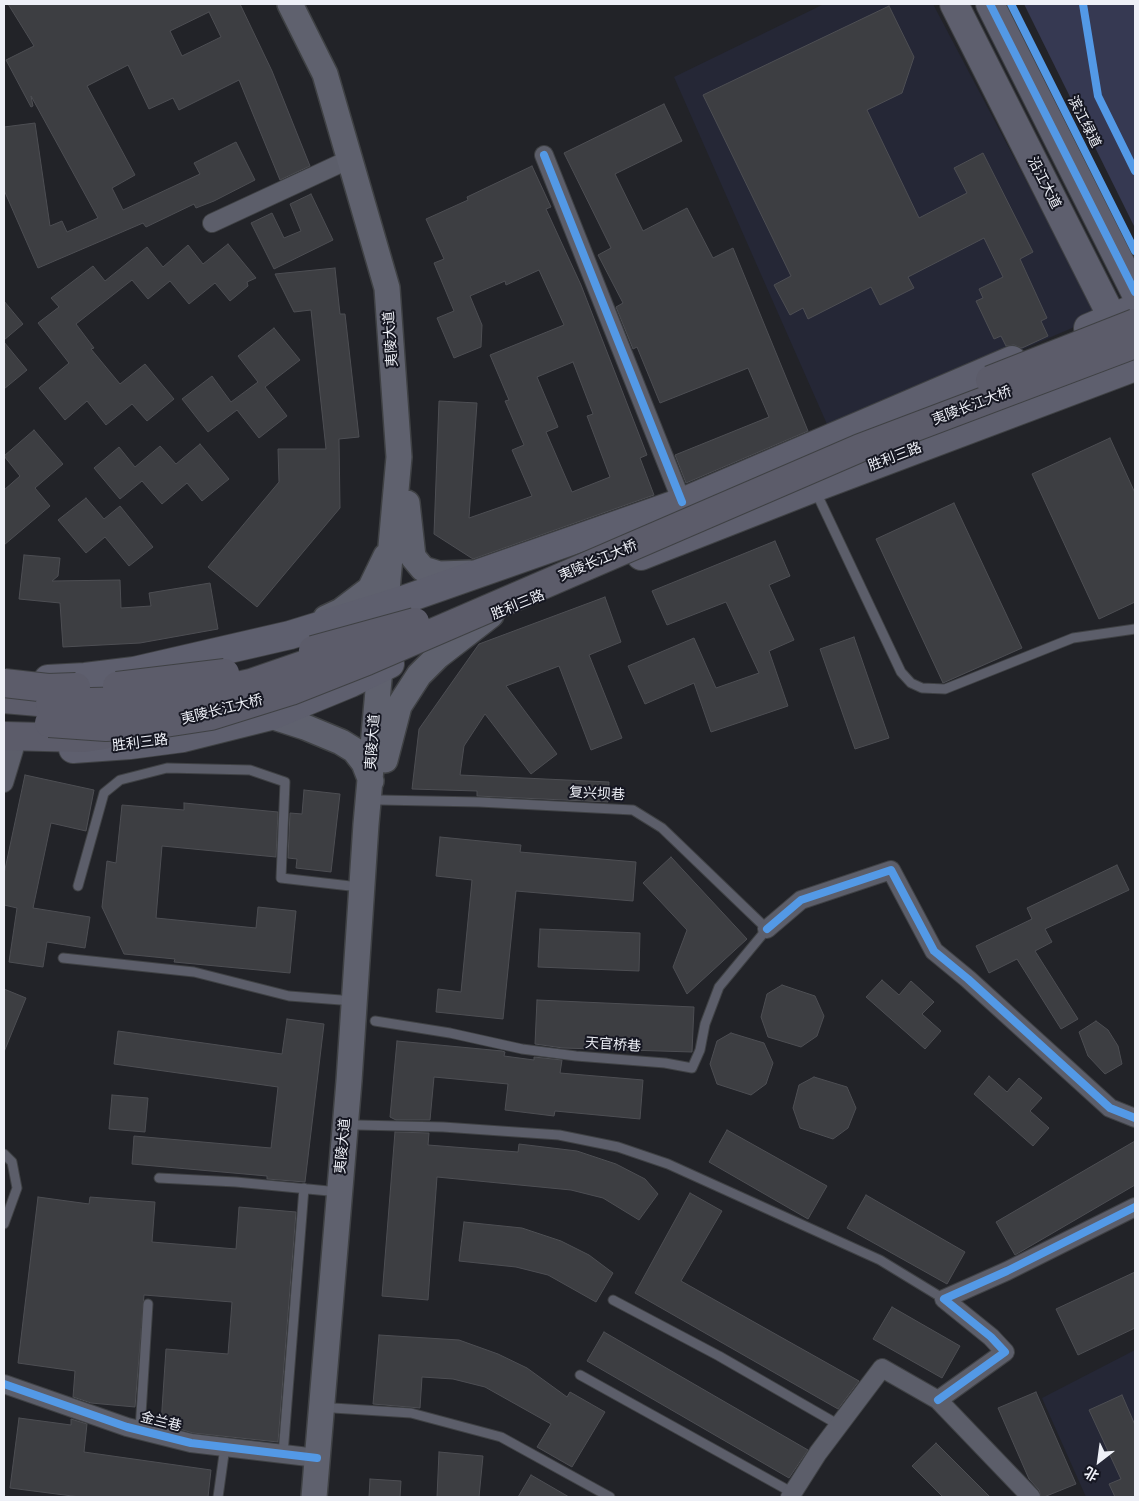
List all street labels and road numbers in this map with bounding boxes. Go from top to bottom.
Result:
street label: 滨江绿道 [1064,93,1104,151]
street label: 沿江大道 [1024,154,1064,212]
street label: 夷陵大道 [381,310,401,368]
street label: 夷陵长江大桥 [930,383,1014,429]
street label: 胜利三路 [866,439,924,475]
street label: 夷陵长江大桥 [556,537,640,585]
street label: 胜利三路 [489,587,547,623]
street label: 夷陵长江大桥 [179,692,265,728]
street label: 夷陵大道 [363,713,383,771]
street label: 胜利三路 [111,731,169,755]
street label: 复兴坝巷 [569,784,625,804]
street label: 天官桥巷 [584,1035,642,1055]
street label: 夷陵大道 [332,1117,354,1175]
street label: 金兰巷 [139,1409,183,1435]

